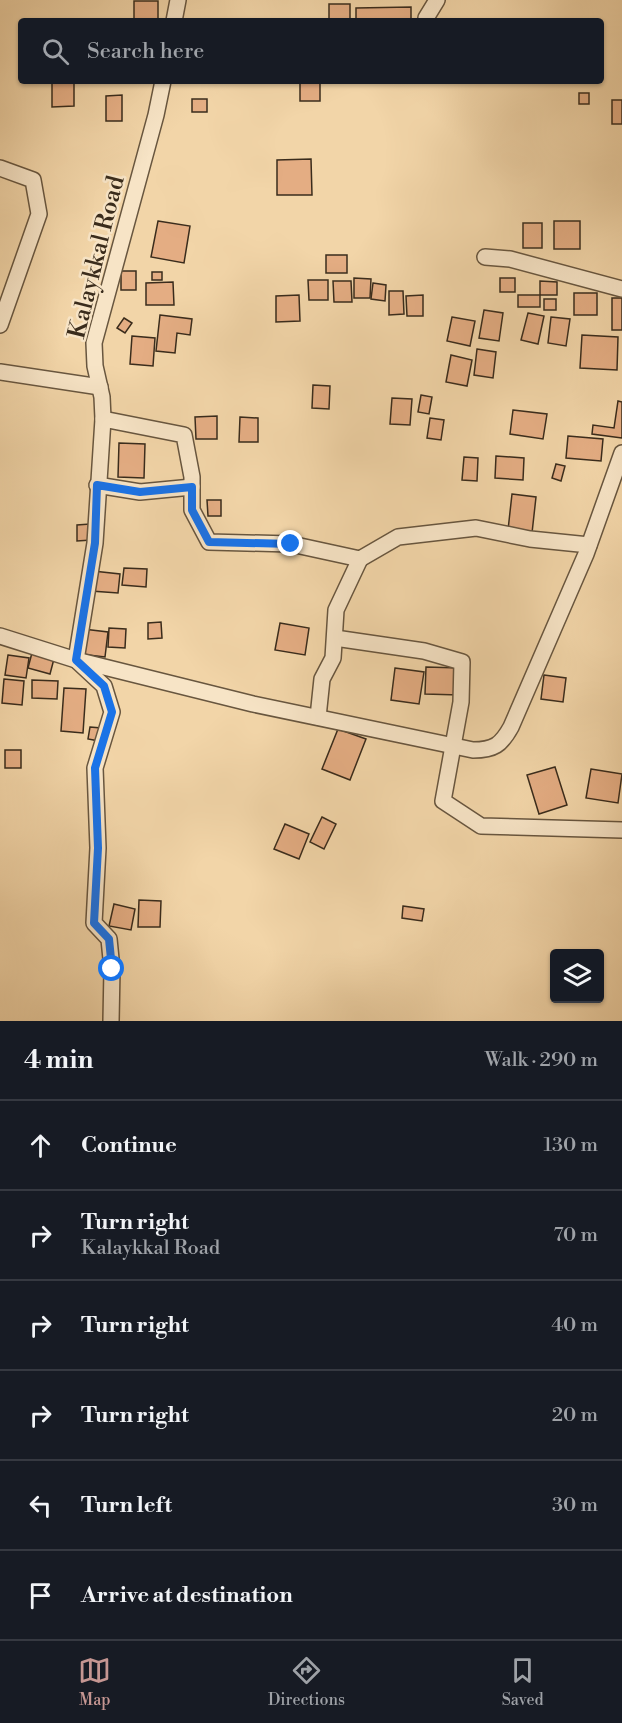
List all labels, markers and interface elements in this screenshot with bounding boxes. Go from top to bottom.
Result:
search box [18,18,604,84]
icon: search [39,35,72,68]
text: Search here [87,38,204,65]
street label: Kalaykkal Road [62,172,132,342]
route end [277,530,303,556]
map controls [550,949,604,1003]
button: layers [550,949,604,1003]
route start [98,955,124,981]
text: 4 min [24,1044,94,1076]
text: Walk · 290 m [485,1048,598,1073]
icon: ahead [24,1129,57,1162]
text: Continue [81,1132,177,1159]
text: 130 m [543,1133,598,1158]
text: Turn right [81,1209,189,1236]
icon: right [24,1219,57,1252]
text: 70 m [554,1223,598,1248]
text: Kalaykkal Road [81,1236,220,1261]
icon: right [24,1309,57,1342]
text: Turn right [81,1312,189,1339]
text: 40 m [551,1313,598,1338]
icon: right [24,1399,57,1432]
text: Turn right [81,1402,189,1429]
text: 20 m [552,1403,598,1428]
icon: left [24,1489,57,1522]
text: Turn left [81,1492,172,1519]
text: 30 m [552,1493,598,1518]
icon: arrive [24,1579,57,1612]
text: Arrive at destination [81,1582,293,1609]
tab: Map [78,1654,111,1710]
tab: Directions [268,1654,345,1710]
tab: Saved [502,1654,544,1710]

